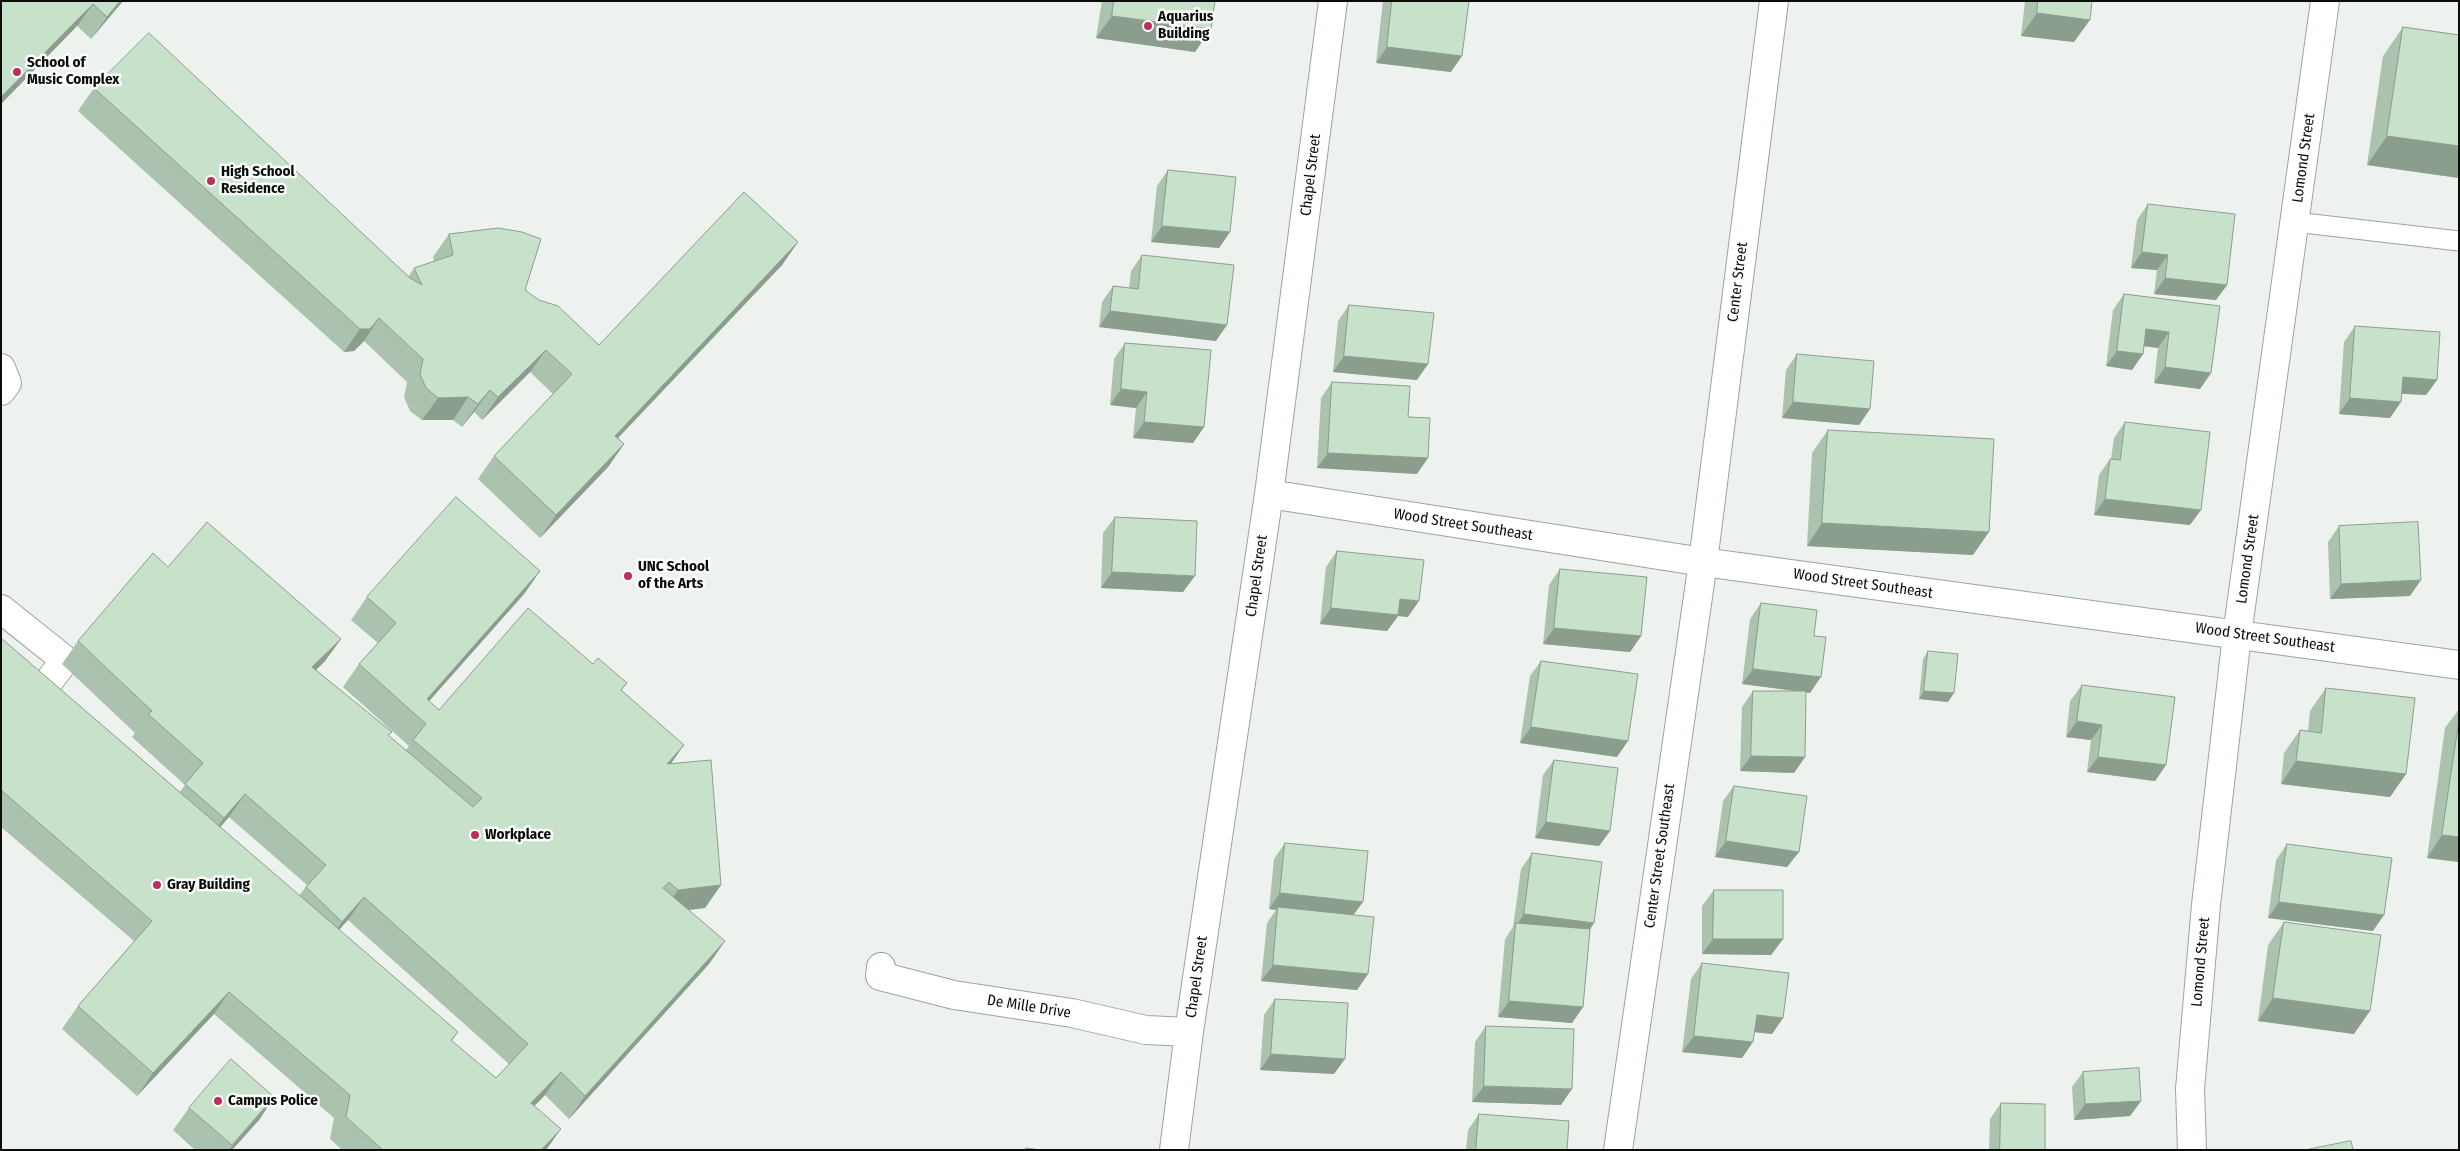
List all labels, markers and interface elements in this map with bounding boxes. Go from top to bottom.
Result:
place label: Aquarius Building [1158,8,1213,43]
marker: Aquarius Building [1142,20,1154,32]
place label: School of Music Complex [27,54,119,89]
marker: School of Music Complex [11,66,23,78]
street label: Lomond Street [2289,112,2319,204]
street label: Chapel Street [1297,133,1325,217]
place label: High School Residence [221,163,295,198]
marker: High School Residence [205,175,217,187]
street label: Center Street [1724,241,1752,323]
street label: Wood Street Southeast [1392,505,1534,545]
street label: Lomond Street [2233,513,2263,605]
street label: Chapel Street [1242,534,1272,618]
place label: UNC School of the Arts [638,558,709,593]
street label: Wood Street Southeast [1792,565,1934,603]
marker: UNC School of the Arts [622,570,634,582]
street label: Wood Street Southeast [2194,619,2336,657]
street label: Center Street Southeast [1641,783,1679,929]
place label: Workplace [485,826,551,844]
marker: Workplace [469,829,481,841]
place label: Gray Building [167,876,250,894]
marker: Gray Building [151,879,163,891]
street label: Lomond Street [2188,916,2214,1008]
street label: Chapel Street [1182,935,1212,1019]
street label: De Mille Drive [986,991,1072,1023]
place label: Campus Police [228,1092,318,1110]
marker: Campus Police [212,1095,224,1107]

